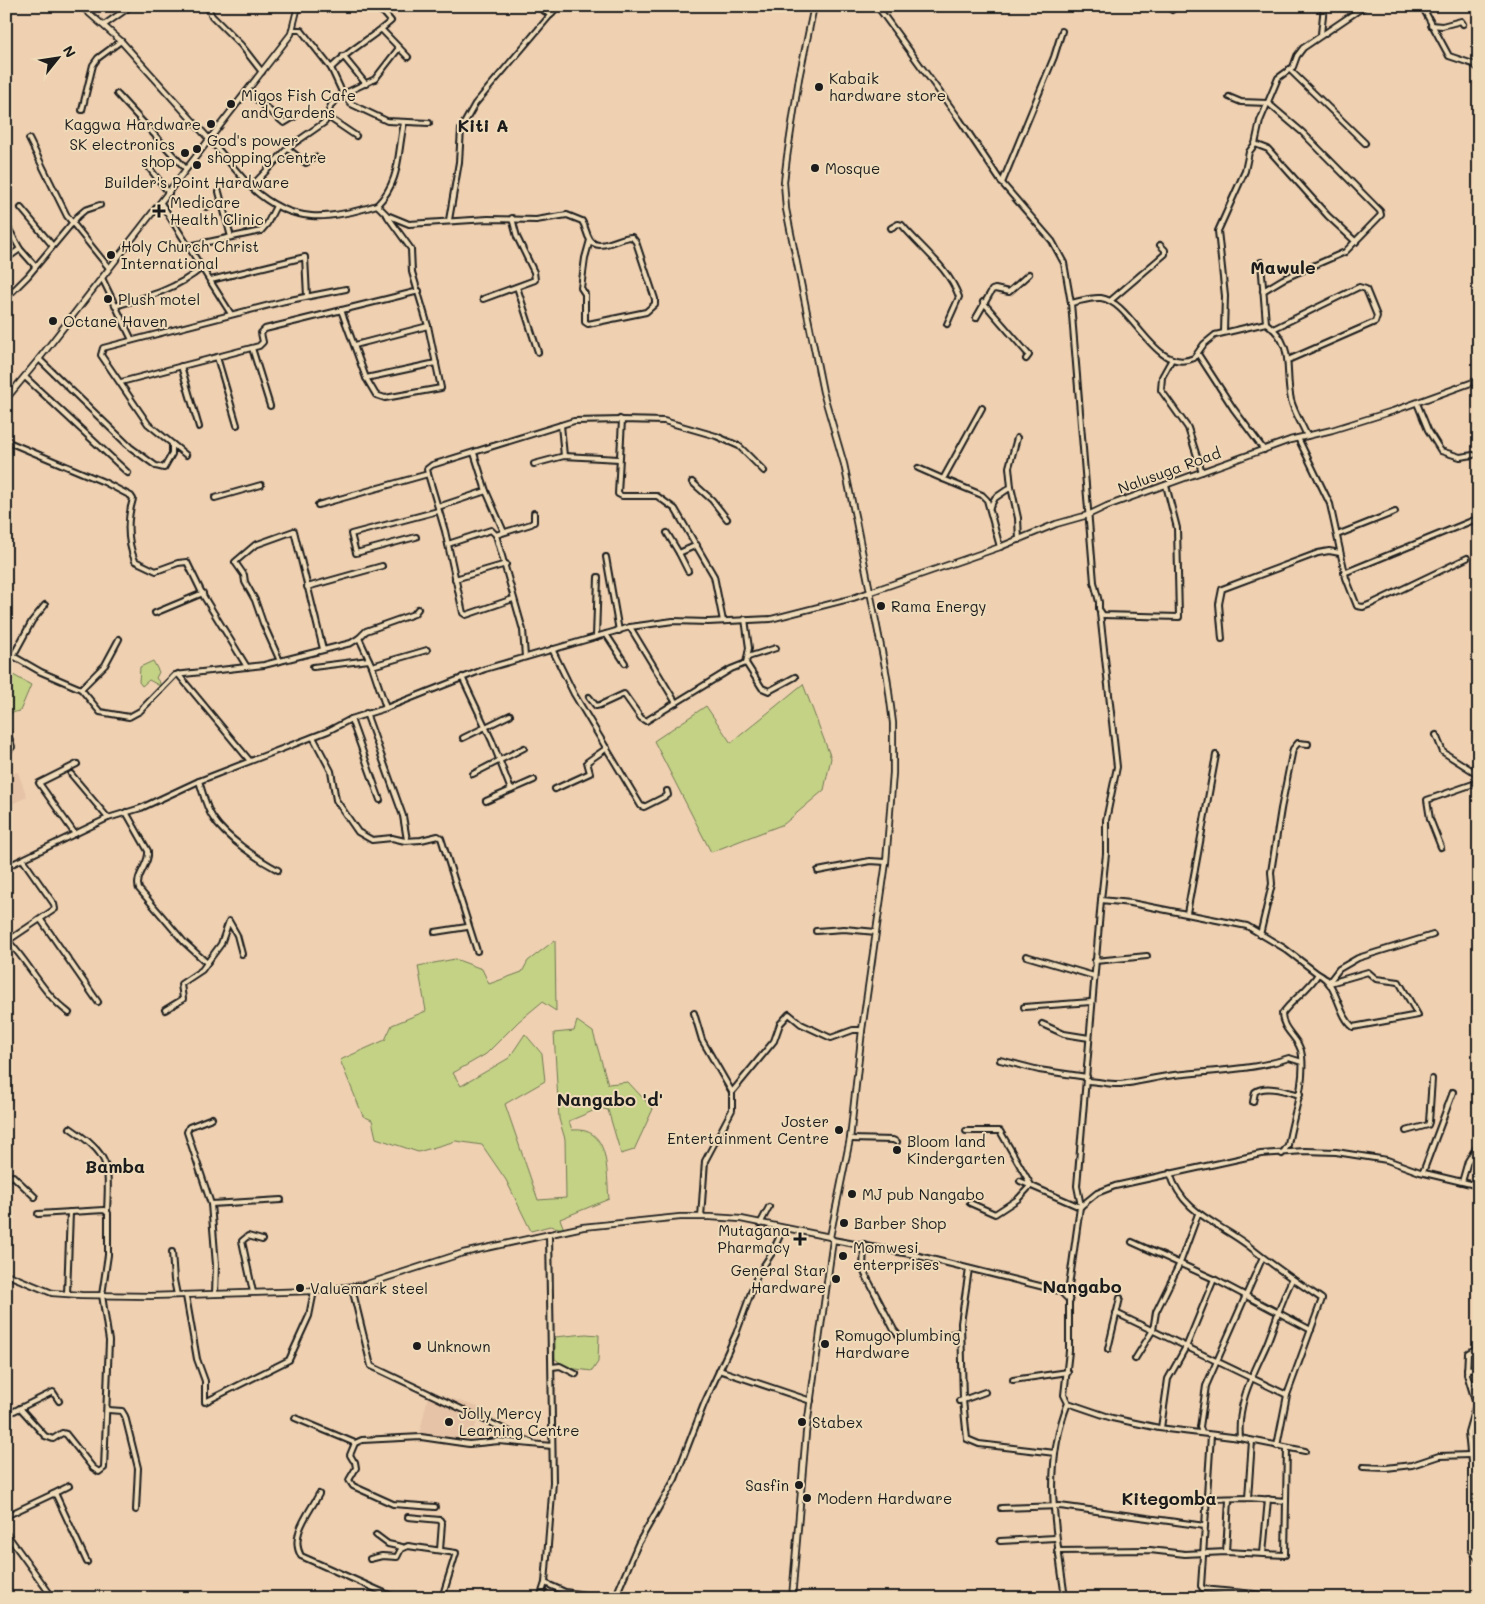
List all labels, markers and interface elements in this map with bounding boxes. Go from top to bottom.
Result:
north arrow [32,32,82,82]
text: N [59,42,81,61]
place label: Kabaik hardware store [829,68,946,105]
marker: Kabaik hardware store [813,81,825,93]
place label: Migos Fish Cafe and Gardens [241,85,356,122]
marker: Migos Fish Cafe and Gardens [225,98,237,110]
district label: Kiti A [457,113,509,137]
place label: Kaggwa Hardware [64,114,201,134]
marker: Kaggwa Hardware [205,118,217,130]
place label: God's power shopping centre [207,130,326,167]
place label: SK electronics shop [69,134,175,171]
marker: God's power shopping centre [191,143,203,155]
marker: SK electronics shop [179,147,191,159]
place label: Mosque [825,158,880,178]
marker: Builder's Point Hardware [191,159,203,171]
marker: Mosque [809,162,821,174]
place label: Builder's Point Hardware [105,172,289,192]
place label: Medicare Health Clinic [170,192,264,229]
marker: Medicare Health Clinic [152,204,166,218]
place label: Holy Church Christ International [121,236,259,273]
marker: Holy Church Christ International [105,249,117,261]
district label: Mawule [1250,255,1316,279]
place label: Plush motel [118,289,200,309]
marker: Plush motel [102,293,114,305]
place label: Octane Haven [63,311,168,331]
marker: Octane Haven [47,315,59,327]
street label: Nalusuga Road [1115,442,1223,498]
place label: Rama Energy [891,596,986,616]
marker: Rama Energy [875,600,887,612]
district label: Nangabo 'd' [557,1087,663,1111]
place label: Joster Entertainment Centre [667,1111,829,1148]
marker: Joster Entertainment Centre [833,1124,845,1136]
place label: Bloom land Kindergarten [907,1131,1005,1168]
marker: Bloom land Kindergarten [891,1144,903,1156]
district label: Bamba [85,1154,145,1178]
place label: MJ pub Nangabo [862,1184,984,1204]
marker: MJ pub Nangabo [846,1188,858,1200]
place label: Barber Shop [854,1213,946,1233]
marker: Barber Shop [838,1217,850,1229]
place label: Mutagana Pharmacy [718,1220,790,1257]
marker: Mutagana Pharmacy [794,1233,806,1245]
place label: Momwesi enterprises [853,1237,939,1274]
marker: Momwesi enterprises [837,1250,849,1262]
place label: General Star Hardware [731,1260,826,1297]
marker: General Star Hardware [830,1273,842,1285]
district label: Nangabo [1042,1274,1122,1298]
place label: Valuemark steel [310,1278,428,1298]
marker: Valuemark steel [294,1282,306,1294]
place label: Romugo plumbing Hardware [835,1325,961,1362]
place label: Unknown [427,1336,490,1356]
marker: Romugo plumbing Hardware [819,1338,831,1350]
marker: Unknown [411,1340,423,1352]
place label: Jolly Mercy Learning Centre [459,1403,579,1440]
place label: Stabex [812,1412,863,1432]
marker: Jolly Mercy Learning Centre [443,1416,455,1428]
marker: Stabex [796,1416,808,1428]
place label: Sasfin [745,1475,789,1495]
marker: Sasfin [793,1479,805,1491]
district label: Kitegomba [1121,1486,1217,1510]
place label: Modern Hardware [817,1488,952,1508]
marker: Modern Hardware [801,1492,813,1504]

